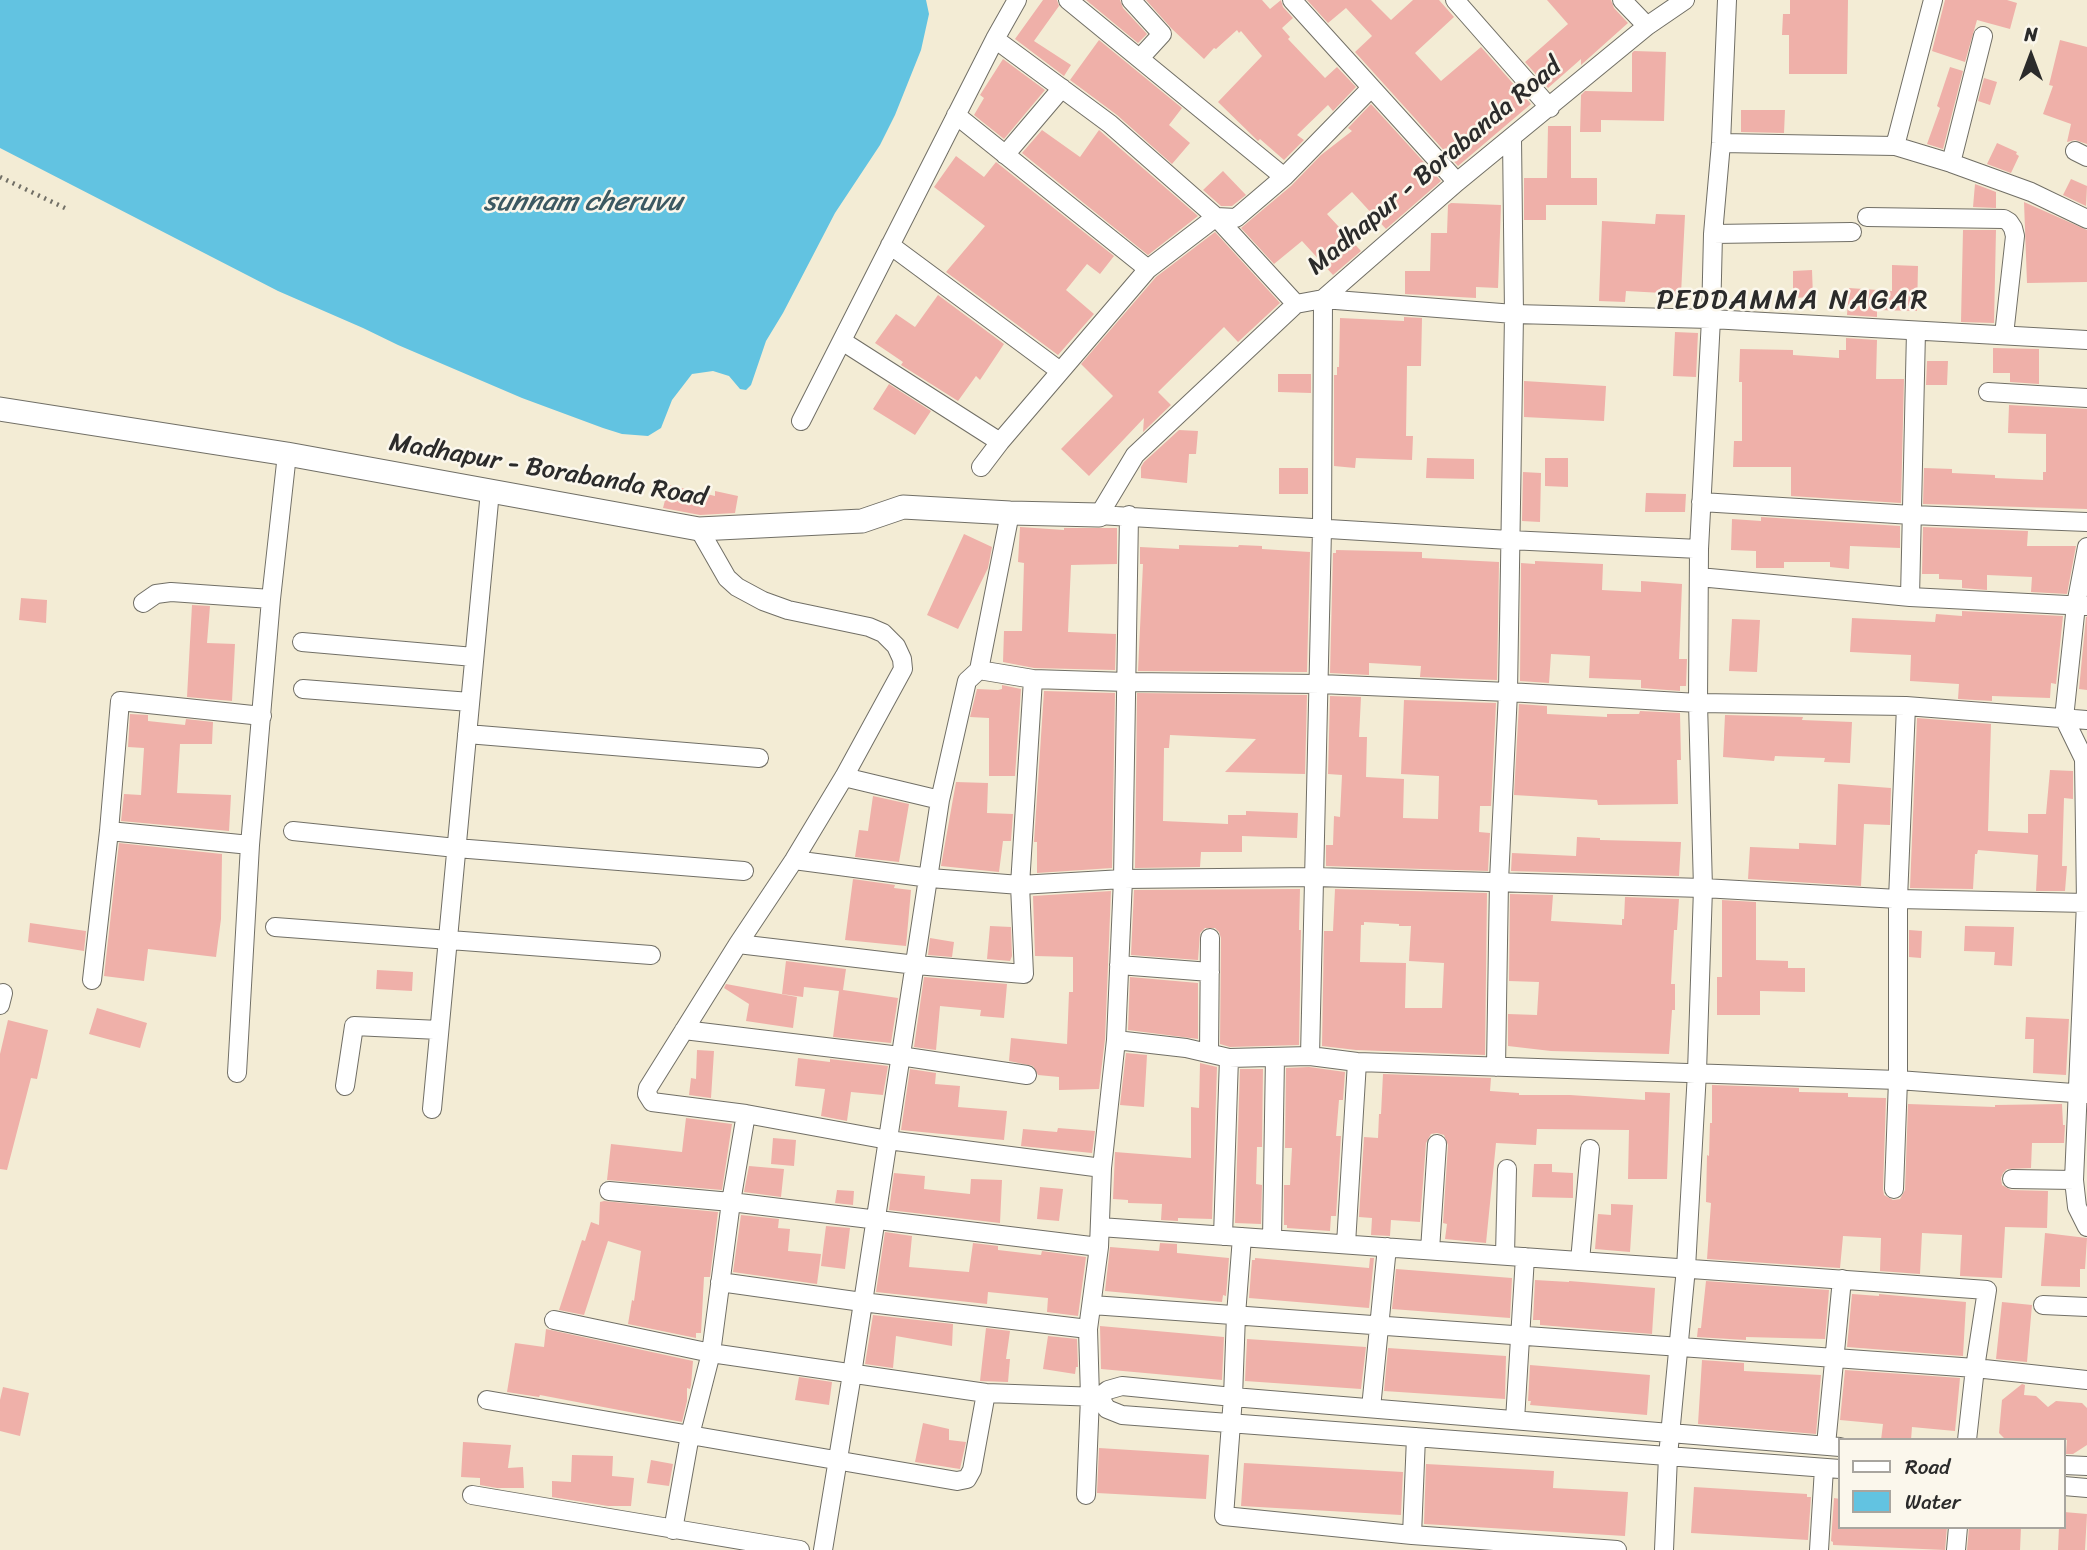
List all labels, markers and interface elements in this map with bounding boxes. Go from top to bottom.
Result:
text: N [2024,18,2038,51]
north arrow [1996,21,2066,91]
street label: Madhapur - Borabanda Road [1302,51,1568,283]
water label: sunnam cheruvu [484,186,682,220]
district label: PEDDAMMA NAGAR [1658,284,1928,318]
street label: Madhapur - Borabanda Road [387,428,709,514]
legend [1839,1438,2066,1529]
text: Road [1905,1448,1950,1486]
text: Water [1905,1483,1960,1521]

